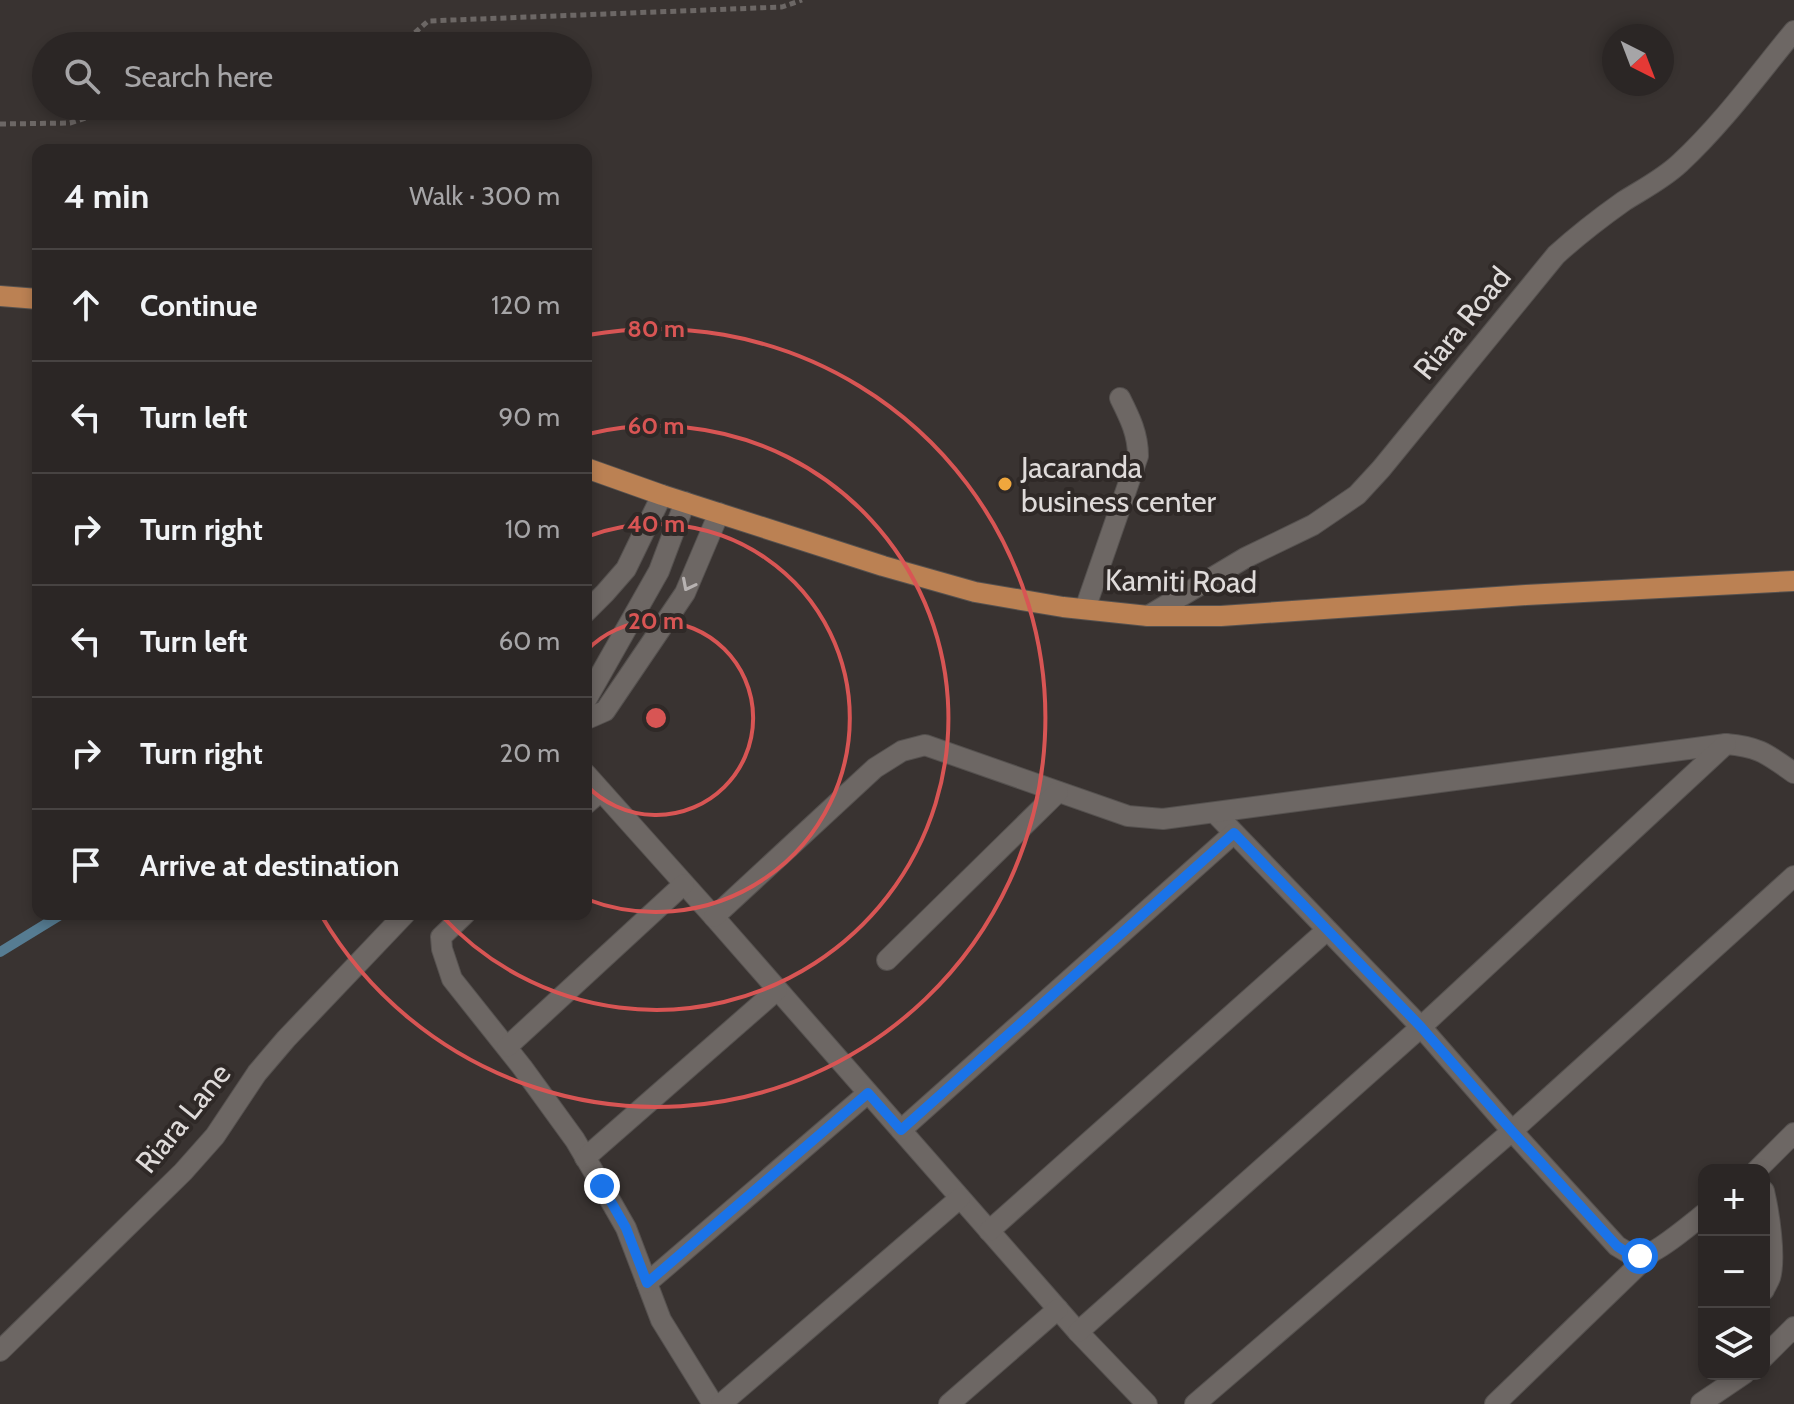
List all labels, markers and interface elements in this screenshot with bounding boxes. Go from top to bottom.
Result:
north arrow [1602,24,1674,96]
search box [32,32,592,120]
icon: search [60,54,104,98]
text: Search here [124,58,273,95]
text: 4 min [64,175,149,217]
text: Walk · 300 m [409,180,560,212]
street label: Riara Road [1405,259,1519,387]
icon: ahead [64,283,108,327]
text: Continue [140,287,257,324]
text: 120 m [491,289,560,321]
text: 80 m [627,314,685,343]
icon: left [64,395,108,439]
text: Turn left [140,399,248,436]
text: 90 m [498,401,560,433]
text: 60 m [628,411,684,440]
place label: Jacaranda business center [1020,449,1217,520]
marker: Jacaranda business center [996,475,1014,493]
icon: right [64,507,108,551]
text: 40 m [627,509,685,538]
text: Turn right [140,511,263,548]
text: 10 m [505,513,560,545]
street label: Kamiti Road [1105,561,1257,601]
one-way arrow [682,576,698,591]
text: 20 m [628,606,684,635]
icon: left [64,619,108,663]
text: Turn left [140,623,248,660]
text: 60 m [498,625,560,657]
centre of rings [642,704,670,732]
icon: right [64,731,108,775]
text: Turn right [140,735,263,772]
text: 20 m [500,737,560,769]
icon: arrive [64,843,108,887]
text: Arrive at destination [140,847,400,884]
street label: Riara Lane [128,1056,238,1180]
map controls [1698,1164,1770,1380]
button: + [1698,1164,1770,1236]
route end [584,1168,620,1204]
button: − [1698,1236,1770,1308]
route start [1622,1238,1658,1274]
button: layers [1698,1308,1770,1380]

